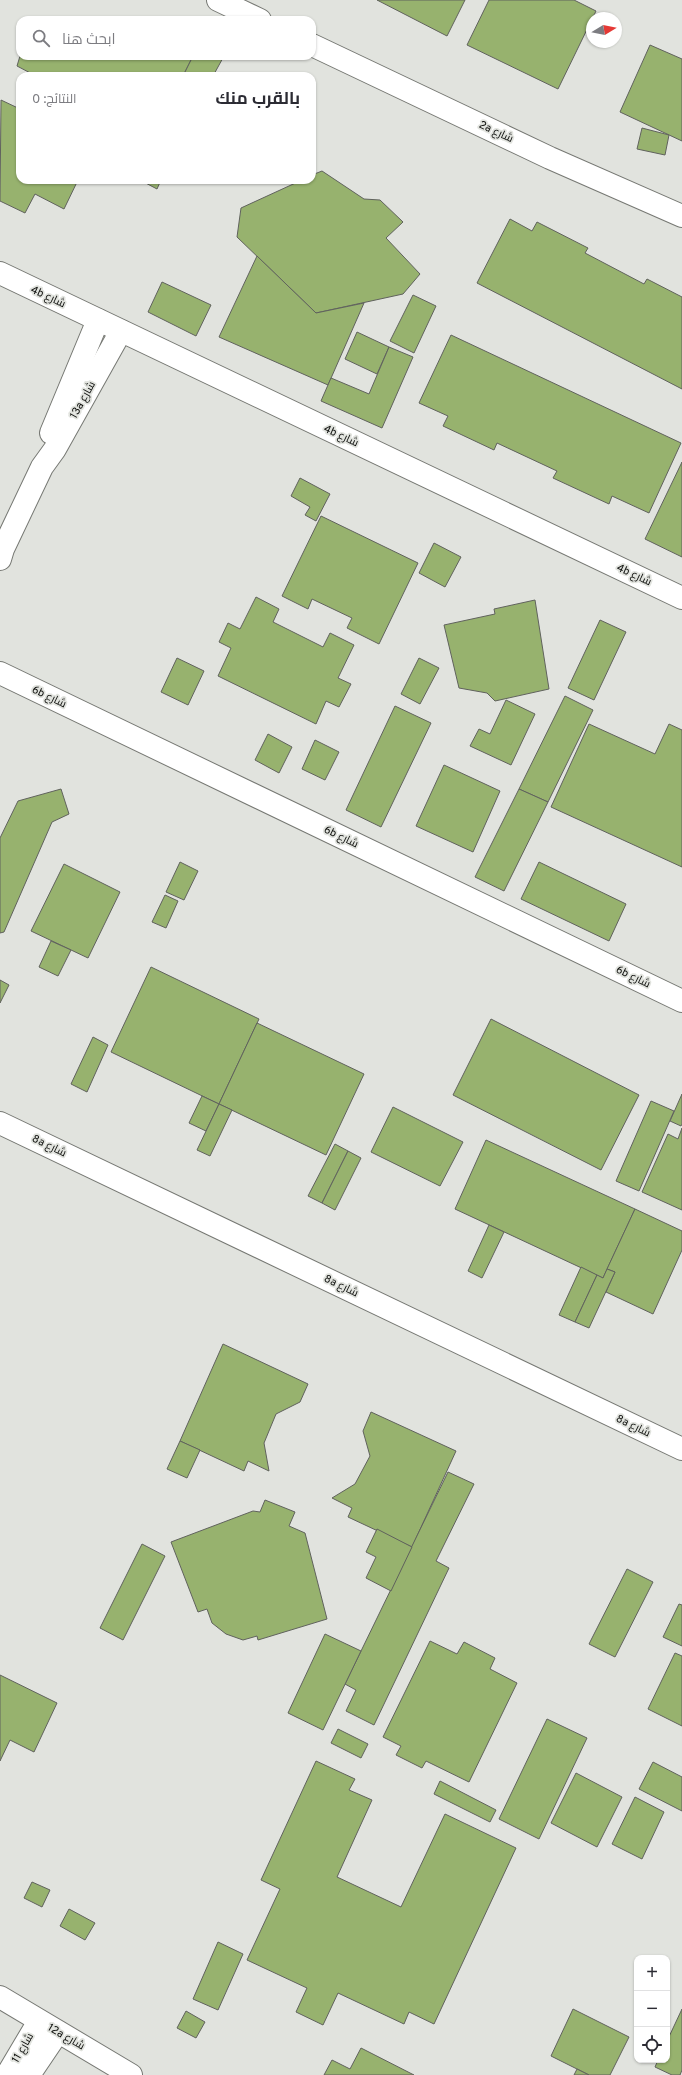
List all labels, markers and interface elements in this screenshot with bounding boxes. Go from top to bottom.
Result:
north arrow [586,12,622,48]
search box [16,16,316,60]
icon: search [30,27,52,49]
text: ابحث هنا [62,31,116,50]
text: بالقرب منك [216,89,300,111]
text: النتائج: 0 [32,92,77,108]
street label: 2a شارع [477,118,515,146]
street label: 4b شارع [28,283,68,311]
street label: 13a شارع [67,379,99,421]
street label: 4b شارع [321,422,361,450]
street label: 4b شارع [614,561,654,589]
street label: 6b شارع [29,683,69,711]
street label: 6b شارع [321,823,361,851]
street label: 6b شارع [613,963,653,991]
street label: 8a شارع [30,1132,68,1160]
street label: 8a شارع [322,1272,360,1300]
street label: 8a شارع [614,1412,652,1440]
map controls [634,1955,670,2063]
button: + [634,1955,670,1991]
button: − [634,1991,670,2027]
street label: 12a شارع [45,2021,87,2053]
button: locate [634,2027,670,2063]
street label: شارع 11 [9,2031,37,2065]

